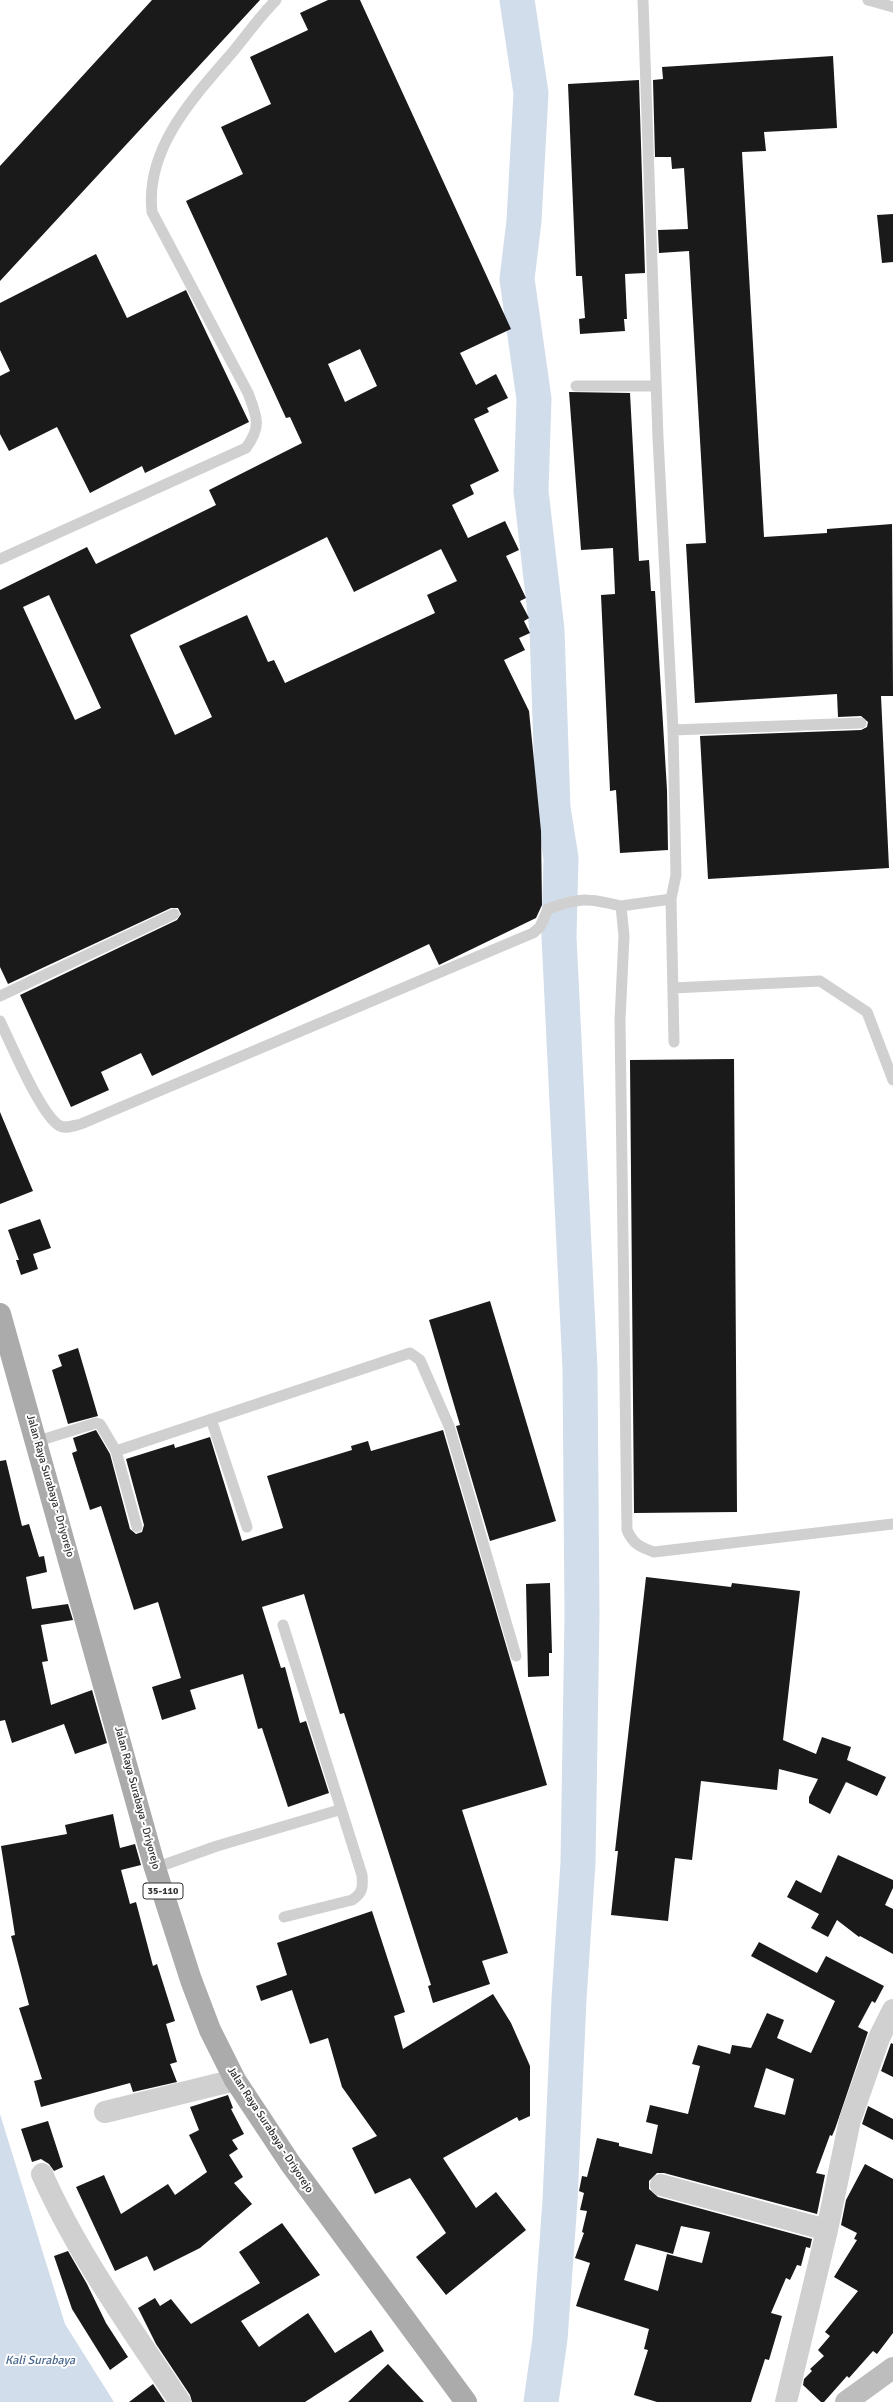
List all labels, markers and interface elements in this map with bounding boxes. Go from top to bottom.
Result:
street label: Jalan Raya Surabaya - Driyorejo [23,1413,77,1559]
street label: Jalan Raya Surabaya - Driyorejo [112,1725,162,1871]
road number: 35-110 [143,1883,183,1899]
street label: Jalan Raya Surabaya - Driyorejo [224,2064,316,2196]
water label: Kali Surabaya [5,2354,75,2368]

